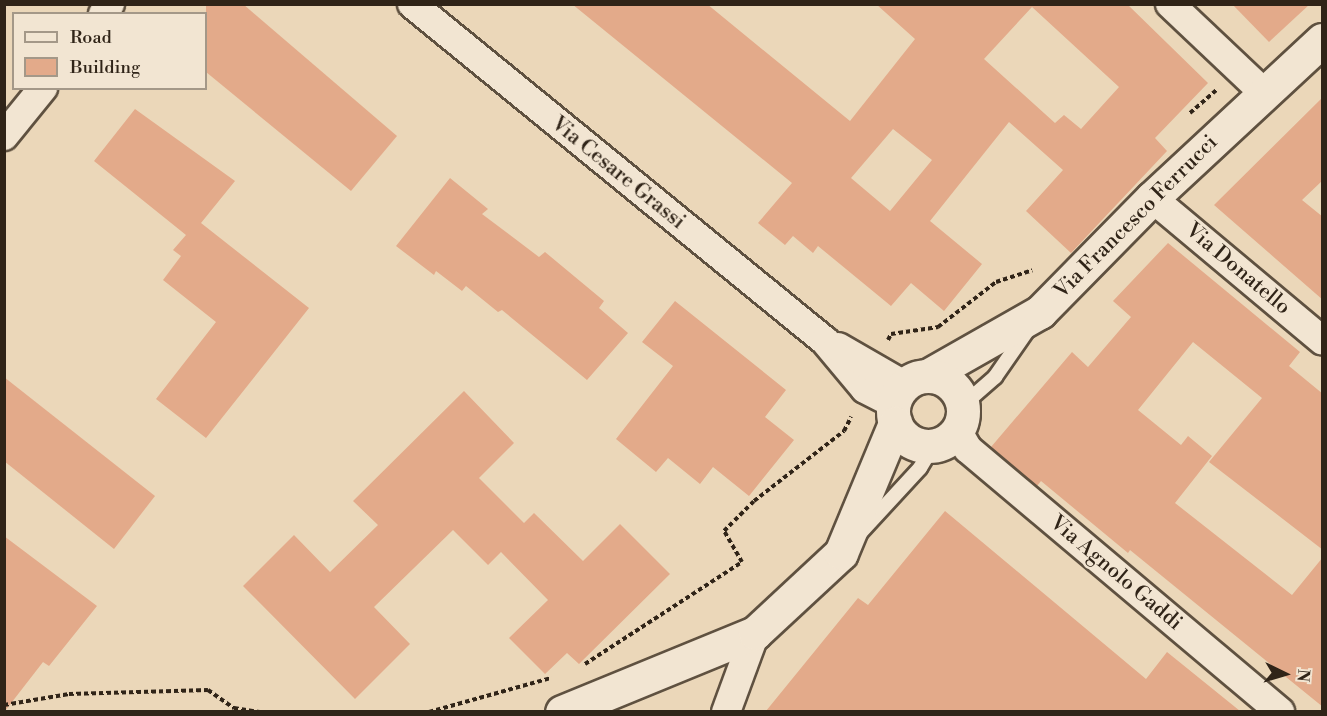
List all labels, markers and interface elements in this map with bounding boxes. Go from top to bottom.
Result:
legend [12,12,207,90]
text: Road [70,26,112,49]
text: Building [70,56,140,79]
street label: Via Cesare Grassi [546,111,690,235]
street label: Via Francesco Ferrucci [1049,130,1223,304]
street label: Via Donatello [1180,218,1296,320]
street label: Via Agnolo Gaddi [1045,510,1187,636]
north arrow [1255,644,1315,704]
text: N [1292,668,1313,683]

